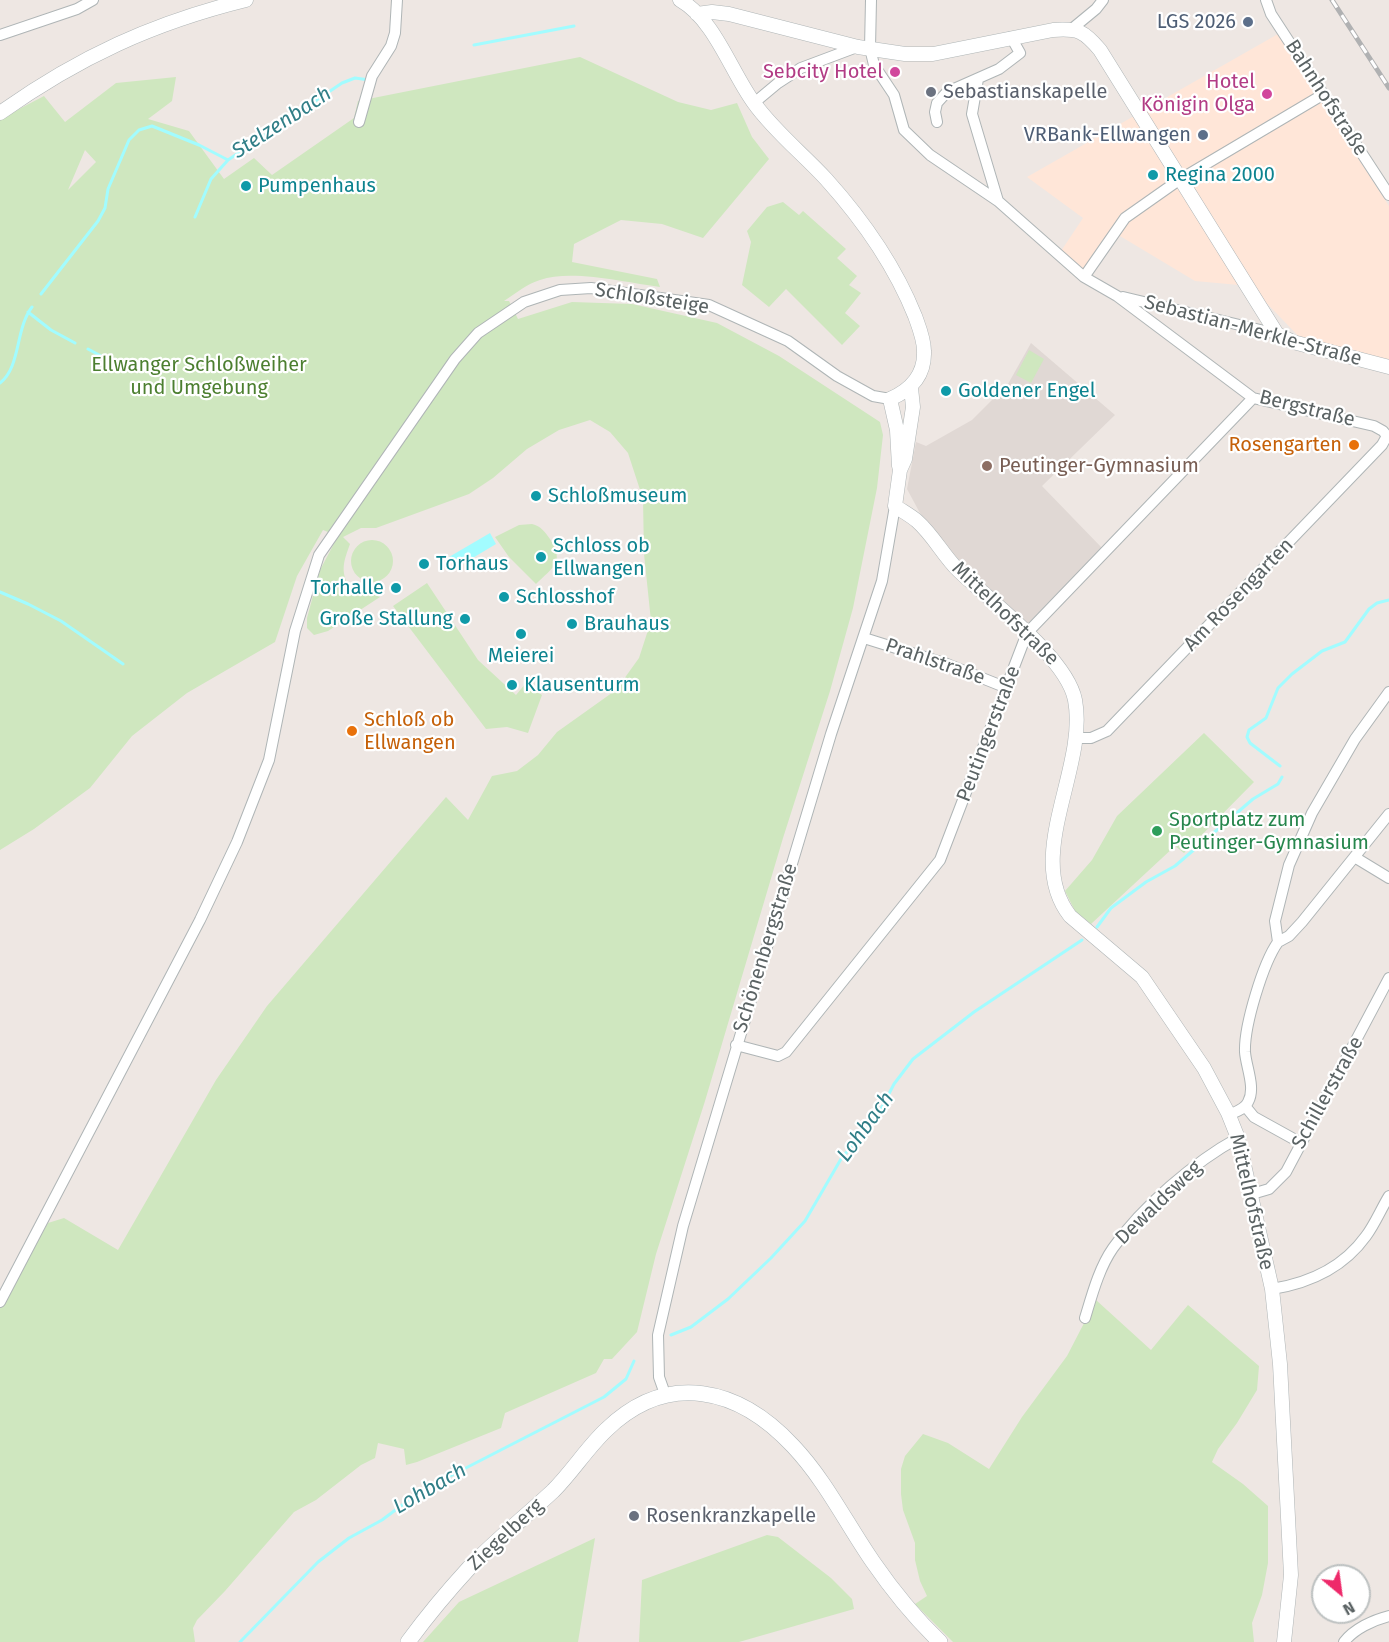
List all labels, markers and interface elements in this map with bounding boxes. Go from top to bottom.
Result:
place label: LGS 2026 [1157,10,1236,34]
marker: LGS 2026 [1241,15,1255,29]
street label: Bahnhofstraße [1280,35,1372,161]
place label: Sebcity Hotel [763,60,883,84]
marker: Sebcity Hotel [888,65,902,79]
place label: Hotel Königin Olga [1141,70,1255,117]
place label: Sebastianskapelle [943,80,1107,104]
water label: Stelzenbach [227,81,337,165]
marker: Sebastianskapelle [924,85,938,99]
marker: Hotel Königin Olga [1260,87,1274,101]
place label: VRBank-Ellwangen [1024,123,1191,147]
marker: VRBank-Ellwangen [1196,128,1210,142]
place label: Regina 2000 [1165,163,1275,187]
marker: Regina 2000 [1146,168,1160,182]
place label: Pumpenhaus [258,174,376,198]
marker: Pumpenhaus [239,179,253,193]
street label: Schloßsteige [593,278,711,320]
street label: Sebastian-Merkle-Straße [1142,290,1364,372]
park label: Ellwanger Schloßweiher und Umgebung [91,353,307,400]
place label: Goldener Engel [958,379,1096,403]
marker: Goldener Engel [939,384,953,398]
street label: Bergstraße [1257,386,1357,432]
place label: Rosengarten [1228,433,1342,457]
marker: Rosengarten [1347,438,1361,452]
place label: Peutinger-Gymnasium [999,454,1199,478]
marker: Peutinger-Gymnasium [980,459,994,473]
place label: Schloßmuseum [548,484,687,508]
marker: Schloßmuseum [529,489,543,503]
place label: Schloss ob Ellwangen [553,534,650,581]
street label: Am Rosengarten [1179,534,1299,656]
marker: Schloss ob Ellwangen [534,550,548,564]
place label: Torhaus [436,552,508,576]
marker: Torhaus [417,557,431,571]
street label: Mittelhofstraße [947,557,1063,671]
place label: Torhalle [310,576,384,600]
marker: Torhalle [389,581,403,595]
place label: Schlosshof [516,585,614,609]
marker: Schlosshof [497,590,511,604]
place label: Große Stallung [319,607,453,631]
marker: Große Stallung [458,612,472,626]
place label: Brauhaus [584,612,669,636]
marker: Brauhaus [565,617,579,631]
marker: Meierei [514,627,528,641]
street label: Prahlstraße [882,634,988,690]
place label: Meierei [488,644,554,668]
street label: Peutingerstraße [952,663,1026,805]
place label: Klausenturm [524,673,640,697]
marker: Klausenturm [505,678,519,692]
place label: Schloß ob Ellwangen [364,708,456,755]
marker: Schloß ob Ellwangen [345,724,359,738]
place label: Sportplatz zum Peutinger-Gymnasium [1169,808,1369,855]
marker: Sportplatz zum Peutinger-Gymnasium [1150,824,1164,838]
street label: Schönenbergstraße [729,860,803,1036]
street label: Schillerstraße [1287,1033,1369,1153]
water label: Lohbach [832,1087,900,1167]
street label: Mittelhofstraße [1224,1131,1278,1273]
street label: Dewaldsweg [1111,1156,1207,1250]
water label: Lohbach [389,1458,471,1520]
street label: Ziegelberg [463,1494,549,1576]
place label: Rosenkranzkapelle [646,1504,816,1528]
marker: Rosenkranzkapelle [627,1509,641,1523]
north arrow [1311,1564,1371,1624]
text: N [1340,1598,1358,1619]

